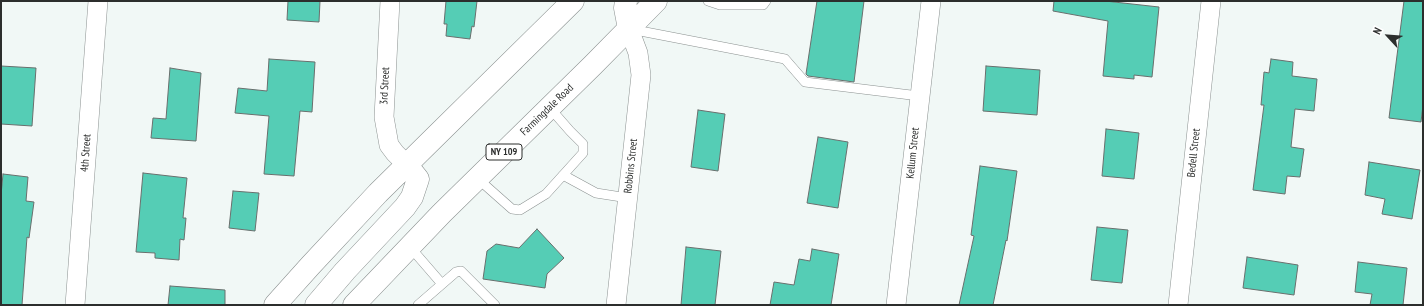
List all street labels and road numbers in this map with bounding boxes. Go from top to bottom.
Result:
street label: 3rd Street [377,67,393,105]
street label: Farmingdale Road [518,81,576,139]
street label: Kellum Street [904,127,922,179]
street label: Bedell Street [1185,128,1203,178]
street label: 4th Street [78,134,94,172]
street label: Robbins Street [622,138,640,194]
road number: NY 109 [486,144,522,160]

